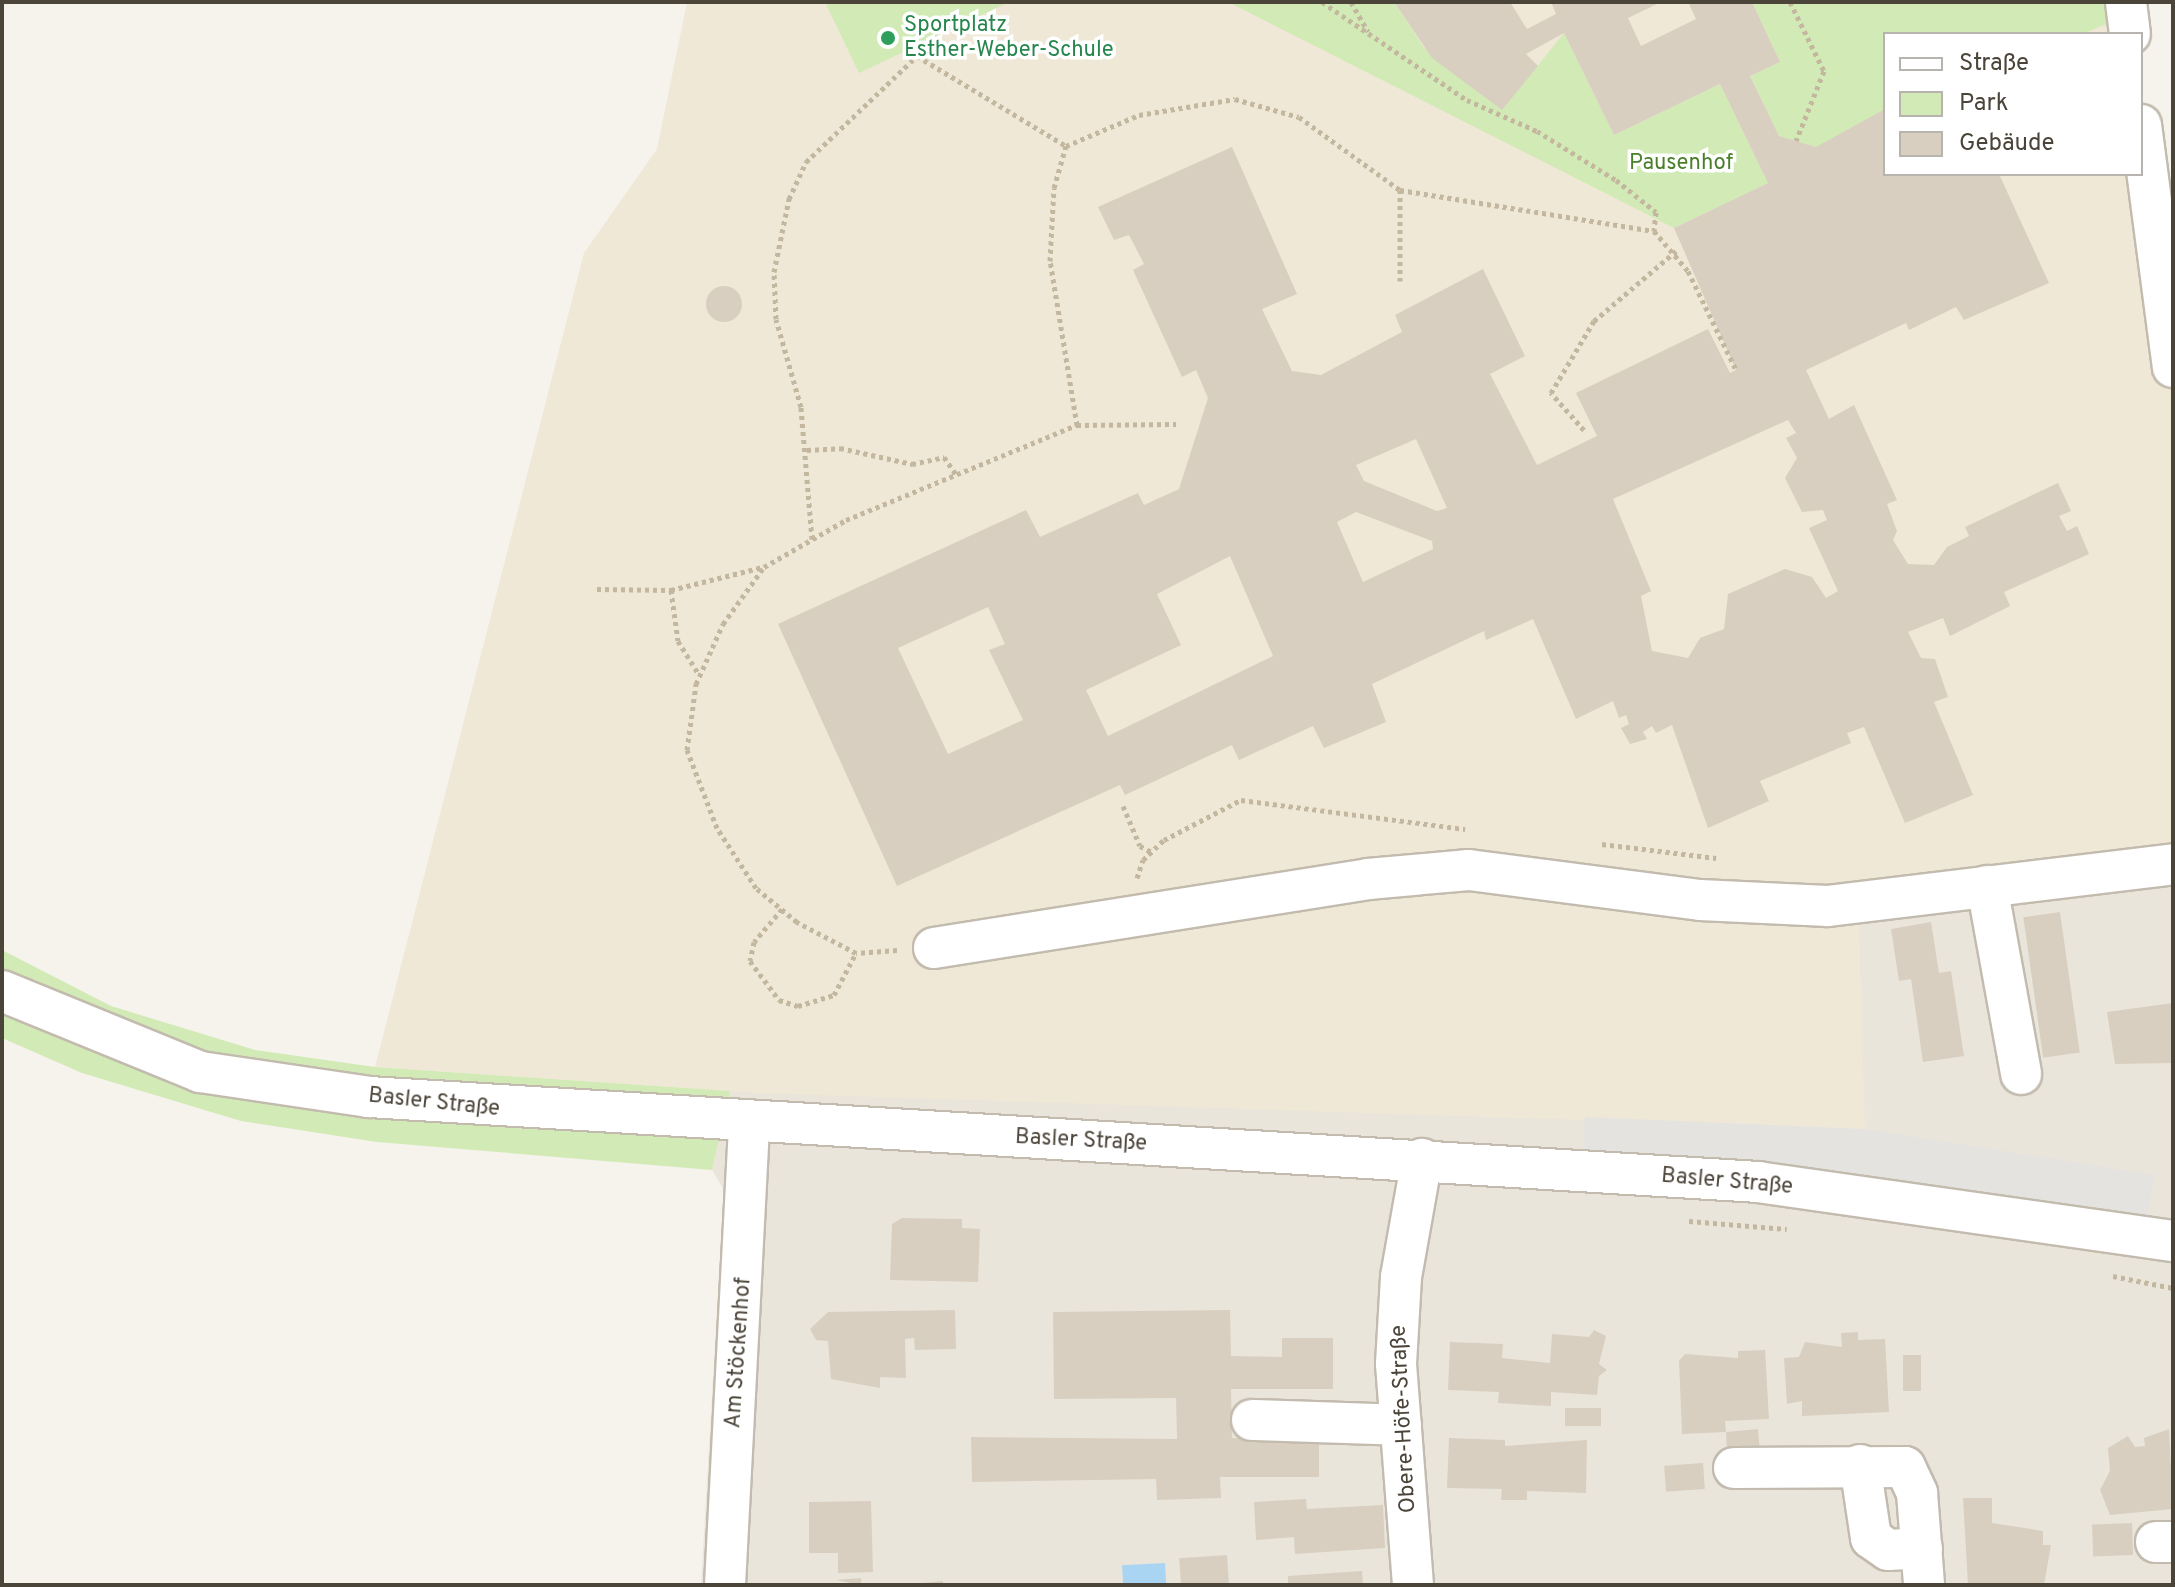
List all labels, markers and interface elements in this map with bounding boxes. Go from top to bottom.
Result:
place label: Sportplatz Esther-Weber-Schule [904,12,1114,64]
marker: Sportplatz Esther-Weber-Schule [879,29,897,47]
legend [1883,32,2143,176]
text: Straße [1959,49,2029,79]
text: Park [1959,89,2009,119]
text: Gebäude [1959,129,2054,159]
park label: Pausenhof [1629,151,1733,177]
street label: Basler Straße [367,1083,501,1123]
street label: Basler Straße [1014,1124,1148,1158]
street label: Basler Straße [1660,1163,1794,1201]
street label: Am Stöckenhof [721,1277,757,1429]
street label: Obere-Höfe-Straße [1386,1324,1422,1514]

